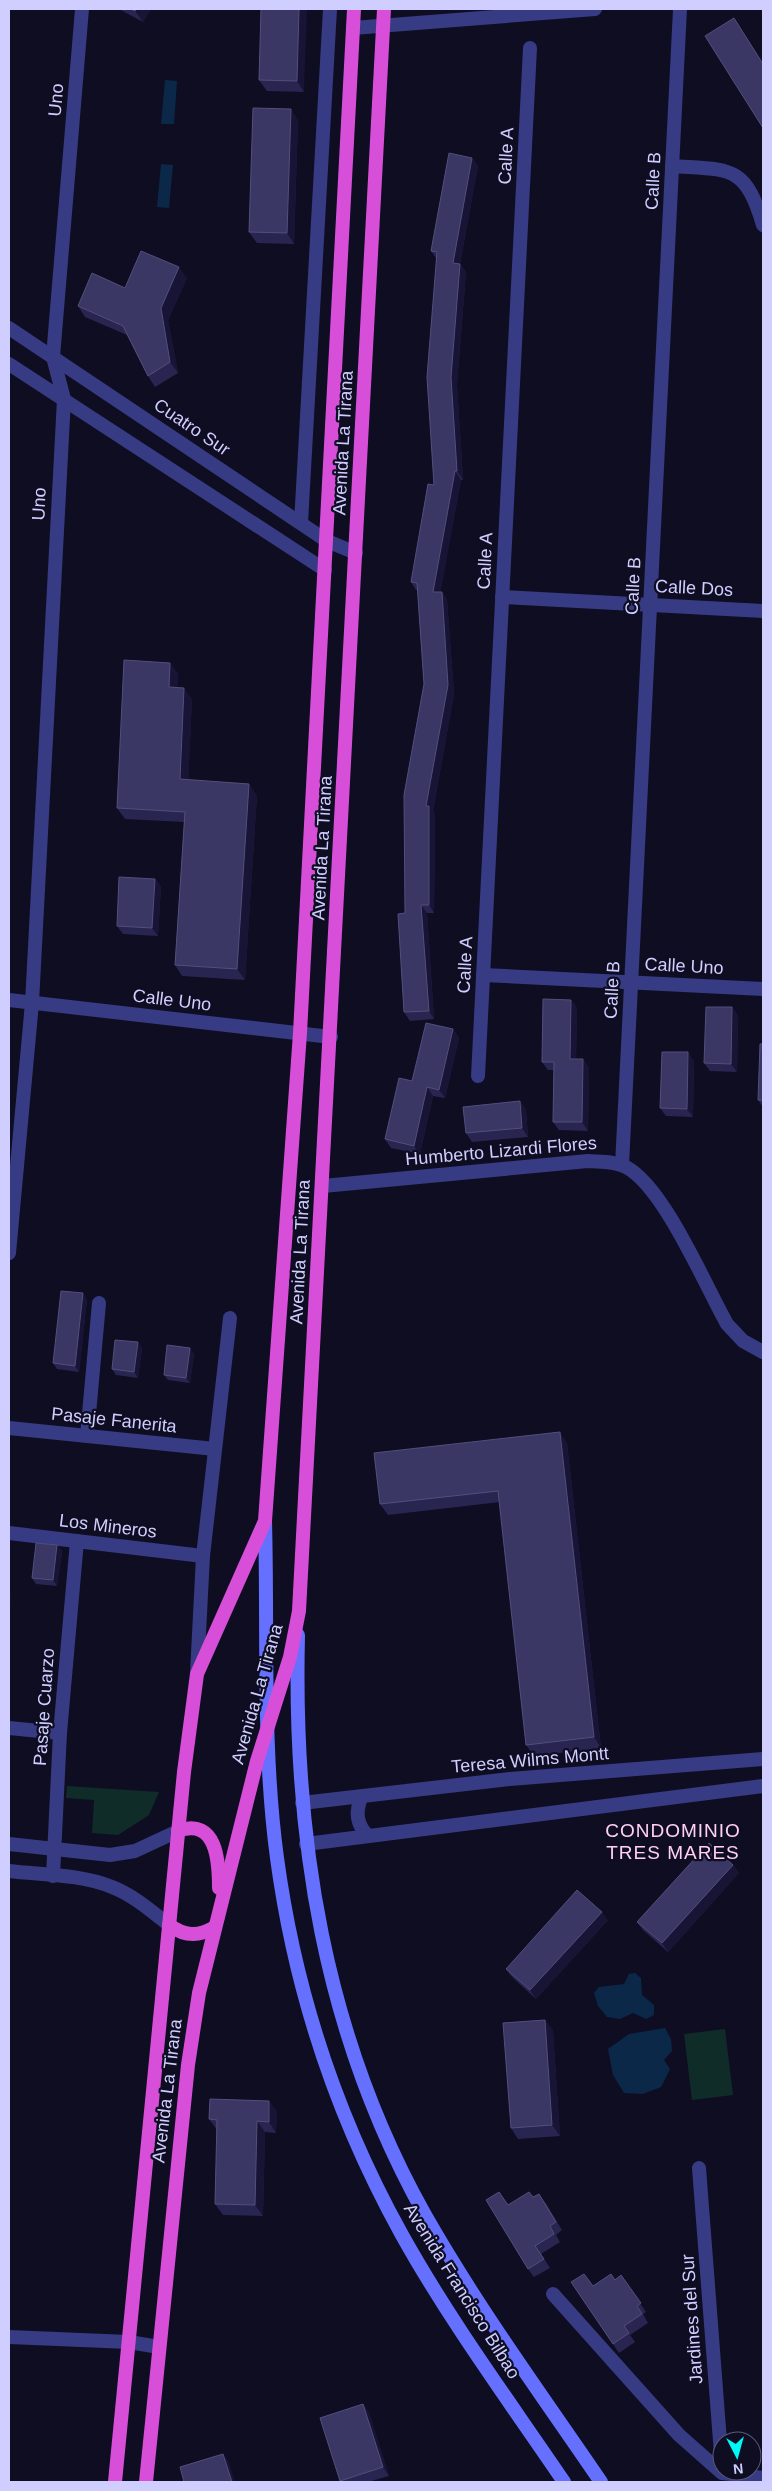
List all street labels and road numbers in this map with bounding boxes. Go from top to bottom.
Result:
street label: Uno [45,83,67,117]
street label: Calle A [495,127,517,185]
street label: Calle B [641,152,665,210]
street label: Avenida La Tirana [329,369,357,516]
street label: Cuatro Sur [150,394,234,460]
street label: Uno [28,487,50,521]
street label: Calle A [474,532,496,590]
street label: Calle B [621,557,645,615]
street label: Calle Dos [655,576,733,600]
street label: Avenida La Tirana [308,774,336,921]
street label: Calle A [454,936,476,994]
street label: Calle Uno [644,954,724,978]
street label: Calle B [600,961,624,1019]
street label: Calle Uno [132,985,212,1015]
street label: Humberto Lizardi Flores [404,1133,598,1169]
street label: Avenida La Tirana [286,1178,314,1325]
street label: Pasaje Fanerita [50,1403,179,1437]
street label: Los Mineros [58,1510,158,1542]
street label: Avenida La Tirana [227,1621,287,1766]
street label: Pasaje Cuarzo [30,1647,58,1767]
street label: Teresa Wilms Montt [450,1743,610,1777]
street label: Avenida La Tirana [148,2017,186,2164]
street label: Avenida Francisco Bilbao [400,2200,524,2382]
street label: Jardines del Sur [677,2253,707,2385]

